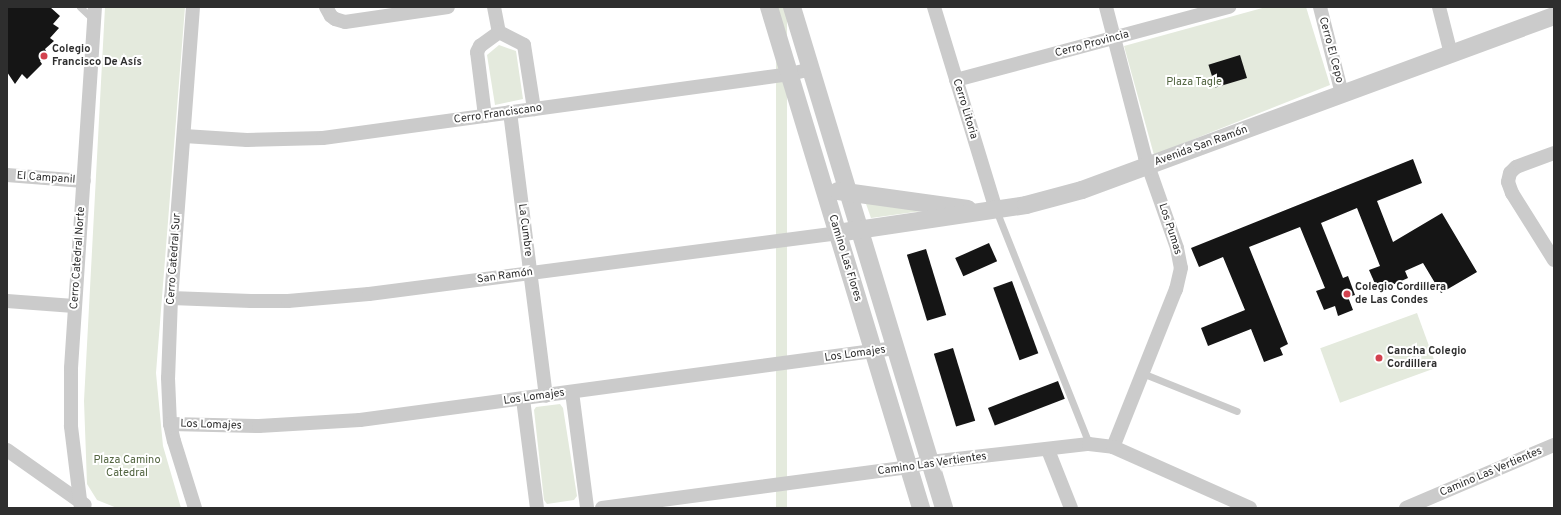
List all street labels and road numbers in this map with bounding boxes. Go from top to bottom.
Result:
street label: Cerro El Cepo [1316,15,1346,85]
street label: Cerro Provincia [1054,28,1130,60]
street label: Cerro Litoria [950,77,980,141]
street label: Cerro Franciscano [453,101,543,127]
street label: Avenida San Ramón [1153,123,1249,169]
street label: El Campanil [16,169,76,187]
street label: Los Pumas [1155,202,1185,256]
street label: La Cumbre [515,203,535,257]
street label: Cerro Catedral Norte [68,206,88,310]
street label: Cerro Catedral Sur [164,213,184,305]
street label: Camino Las Flores [826,213,864,303]
street label: San Ramón [476,266,534,286]
street label: Los Lomajes [824,343,886,365]
street label: Los Lomajes [503,386,565,408]
street label: Los Lomajes [180,417,242,433]
street label: Camino Las Vertientes [1438,444,1544,500]
street label: Camino Las Vertientes [876,450,988,478]

